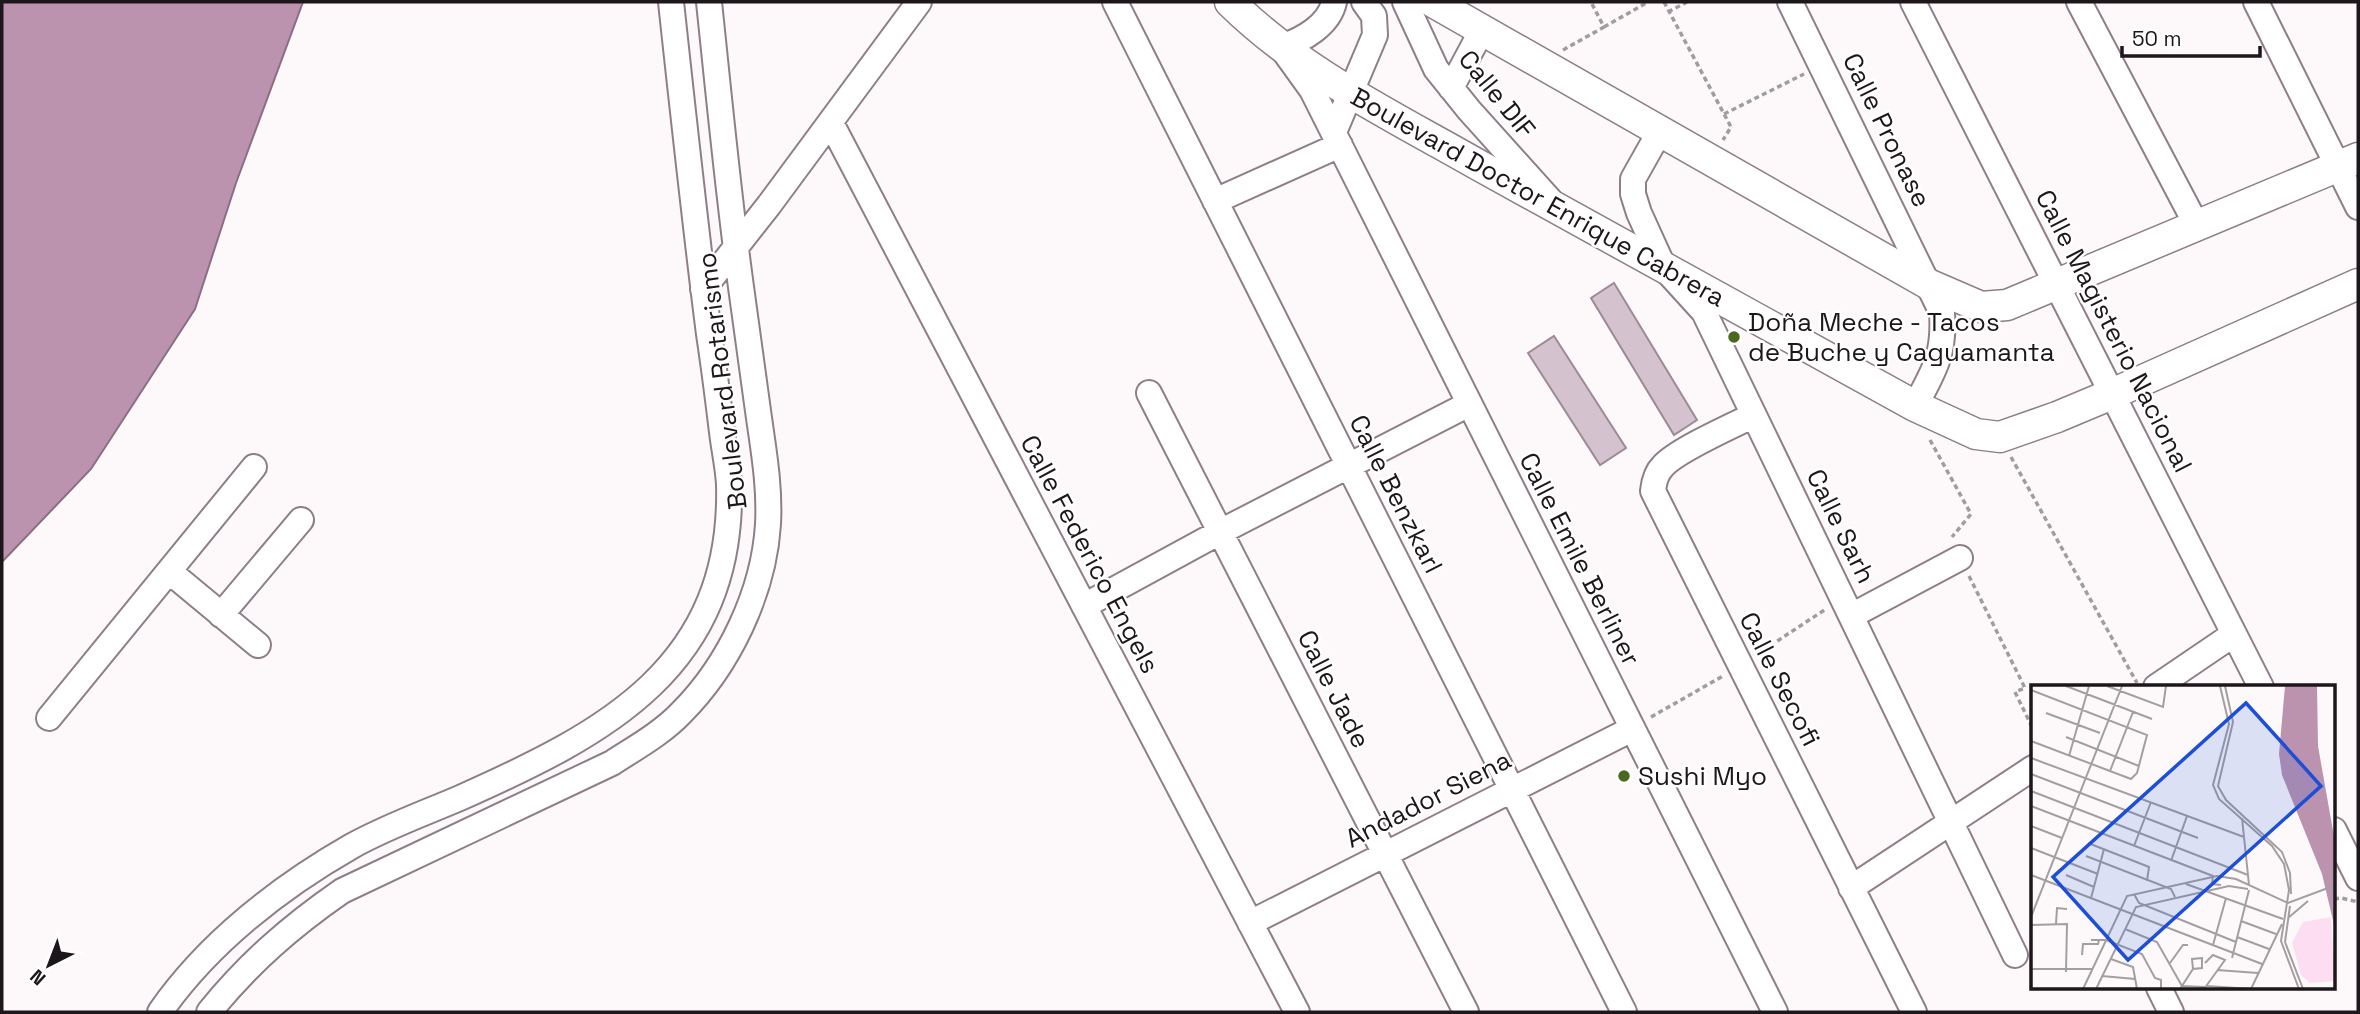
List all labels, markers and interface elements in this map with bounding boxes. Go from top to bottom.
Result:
scale bar [2122,14,2260,58]
text: 50 m [2132,25,2182,52]
street label: Calle DIF [1451,43,1543,145]
street label: Calle Pronase [1835,47,1939,213]
street label: Boulevard Doctor Enrique Cabrera [1345,80,1731,314]
street label: Calle Magisterio Nacional [2028,184,2200,478]
street label: Boulevard Rotarismo [689,250,755,512]
place label: Doña Meche - Tacos de Buche y Caguamanta [1748,305,2055,369]
marker: Doña Meche - Tacos de Buche y Caguamanta [1726,329,1742,345]
street label: Calle Benzkarl [1342,409,1450,579]
street label: Calle Federico Engels [1013,429,1167,679]
street label: Calle Emile Berliner [1512,447,1648,671]
street label: Calle Sarh [1799,463,1883,589]
street label: Calle Secofi [1732,606,1828,752]
street label: Calle Jade [1290,624,1378,754]
inset map [2031,685,2336,990]
street label: Andador Siena [1339,743,1517,855]
place label: Sushi Myo [1638,759,1767,793]
marker: Sushi Myo [1616,768,1632,784]
north arrow [14,930,84,1000]
text: N [25,964,51,991]

